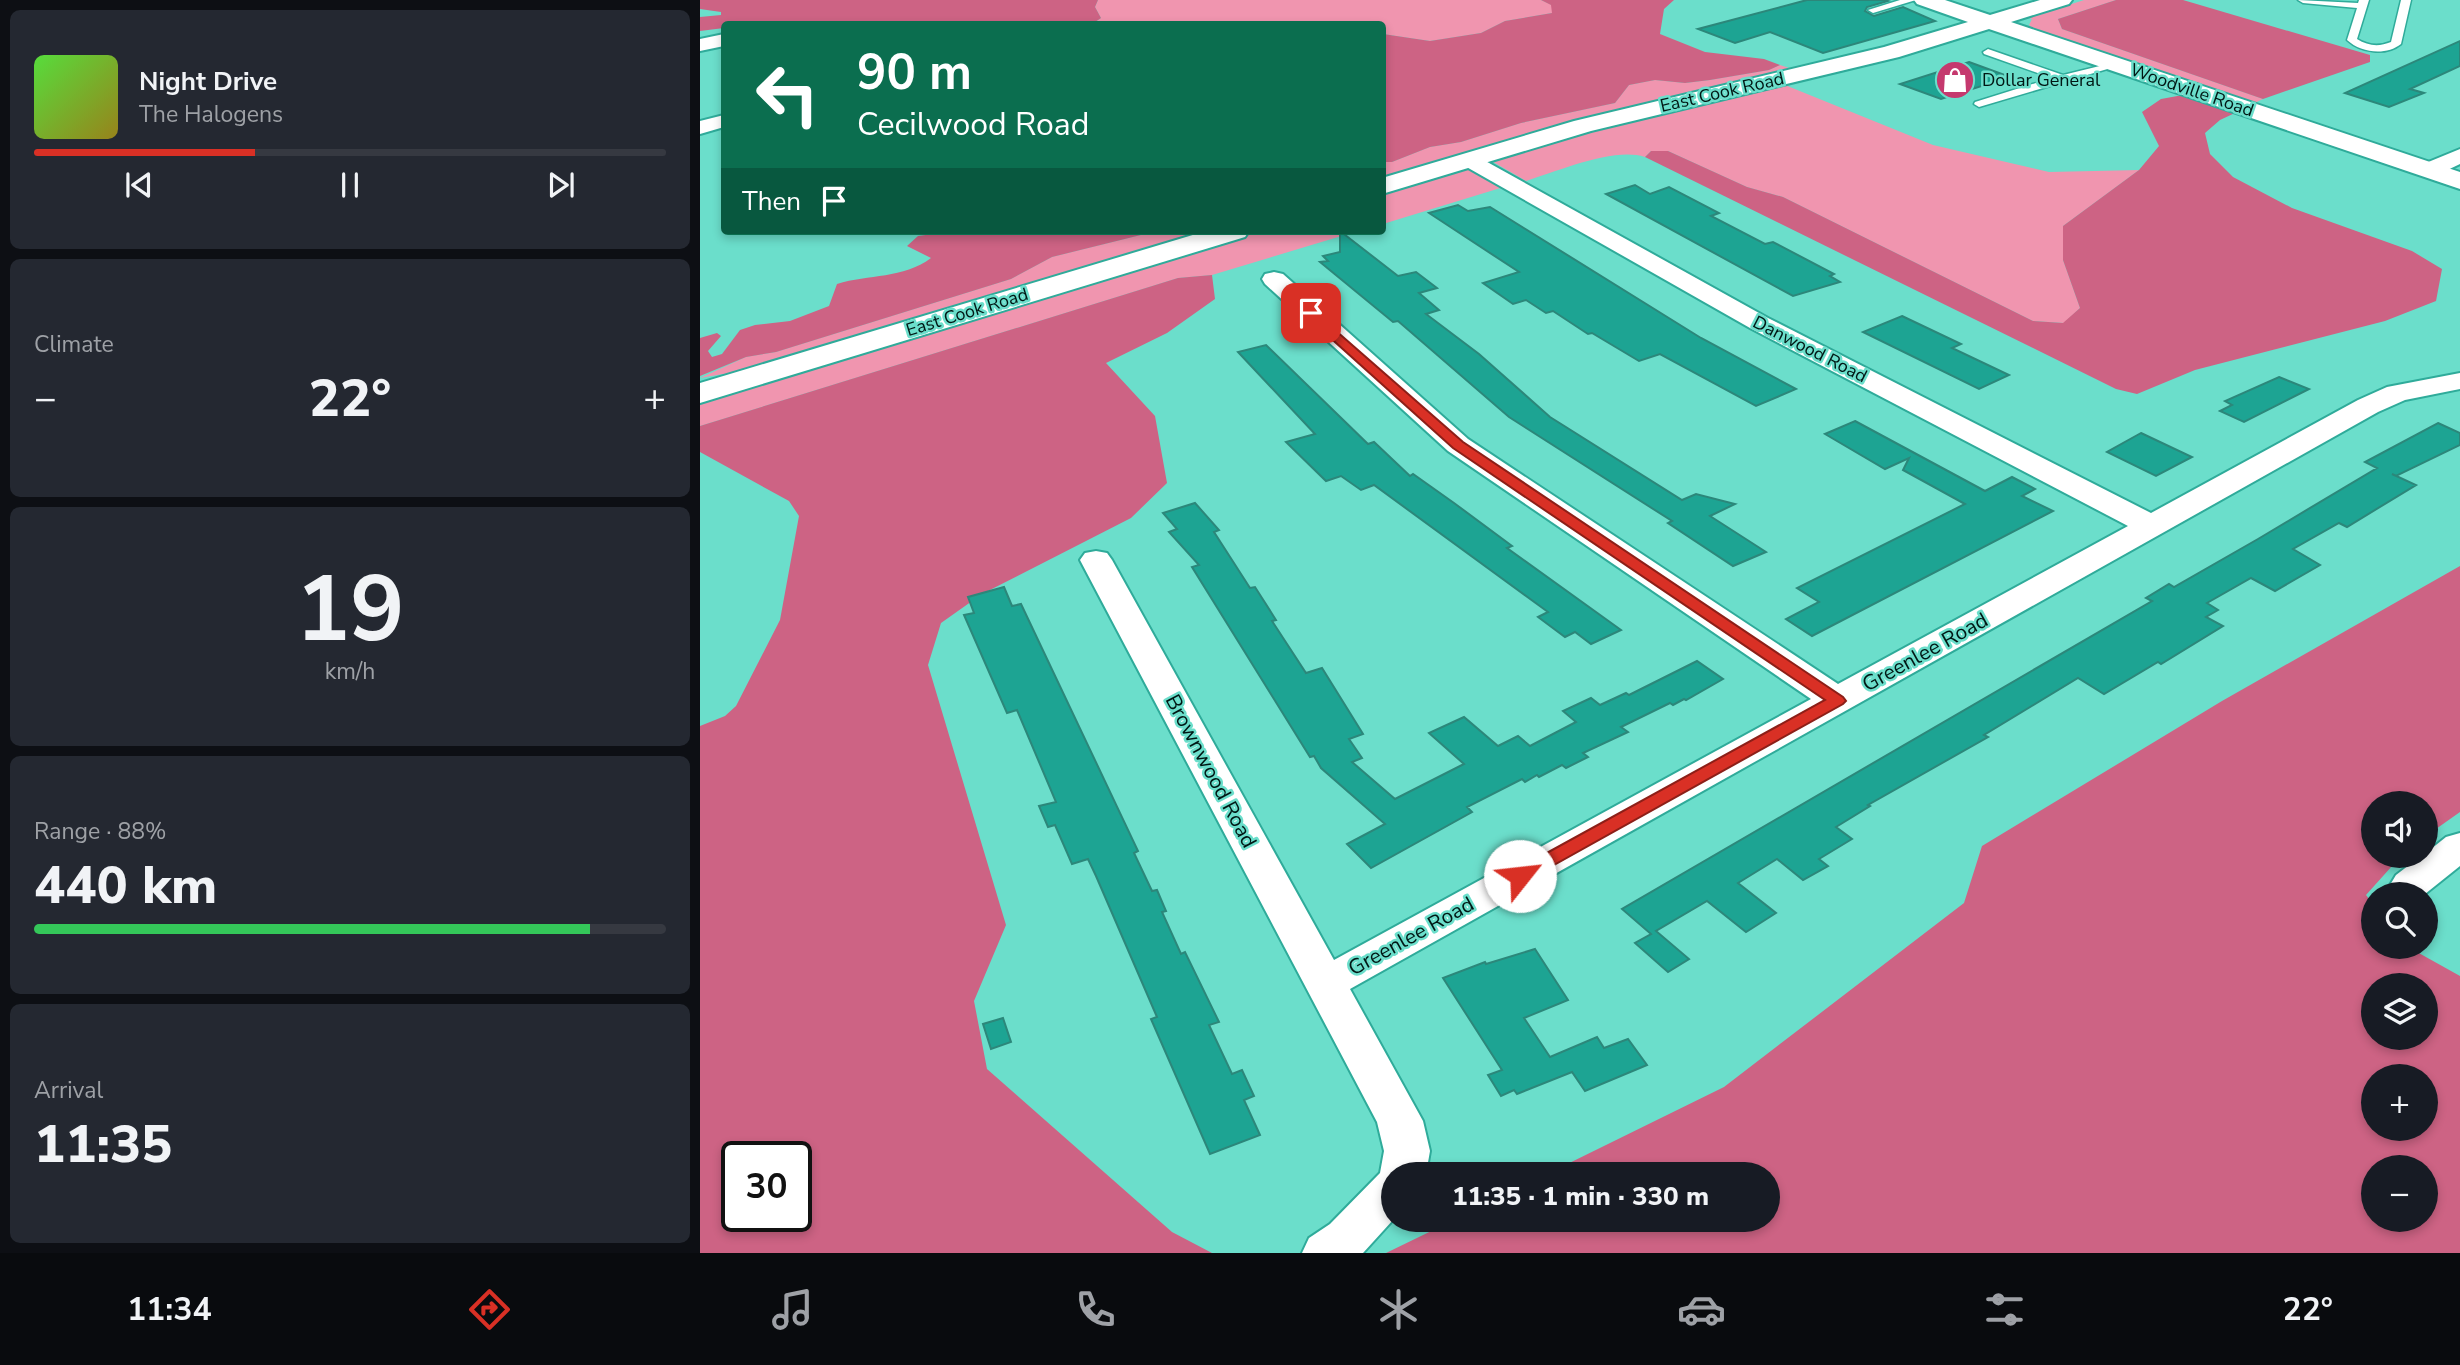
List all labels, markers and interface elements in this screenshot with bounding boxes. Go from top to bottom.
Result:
text: 90 m [857,39,972,106]
icon: left [742,49,833,140]
street label: Woodville Road [2127,58,2257,122]
shop icon: Dollar General [1934,59,1976,101]
text: Night Drive [139,64,277,99]
street label: East Cook Road [1658,66,1786,118]
place label: Dollar General [1982,68,2101,92]
text: The Halogens [139,99,283,130]
text: Cecilwood Road [857,103,1089,146]
icon: previous [120,166,158,204]
icon: pause [331,166,369,204]
icon: next [542,166,580,204]
icon: arrive [815,182,853,220]
text: Then [742,184,801,219]
street label: East Cook Road [903,282,1031,342]
pin [1281,283,1341,343]
icon: arrive [1292,294,1330,332]
street label: Danwood Road [1749,310,1871,388]
text: Climate [34,329,114,360]
text: 22° [309,363,391,434]
text: − [34,373,57,424]
text: + [643,373,666,424]
text: 19 [295,548,405,672]
street label: Greenlee Road [1857,606,1993,698]
text: km/h [325,656,375,687]
street label: Brownwood Road [1159,689,1263,853]
map controls [2361,791,2438,1232]
button: sound [2361,791,2438,868]
text: Range · 88% [34,816,166,847]
position arrow [1483,839,1557,913]
text: 440 km [34,850,217,921]
button: search [2361,882,2438,959]
street label: Greenlee Road [1343,890,1479,982]
button: layers [2361,973,2438,1050]
button: + [2361,1064,2438,1141]
text: Arrival [34,1075,103,1106]
text: 11:35 [34,1109,172,1180]
speed limit sign: 30 [721,1141,812,1232]
button: − [2361,1155,2438,1232]
text: 11:35 · 1 min · 330 m [1452,1179,1709,1214]
icon: directions [465,1285,514,1334]
icon: music [768,1285,817,1334]
icon: phone [1071,1285,1120,1334]
icon: climate [1374,1285,1423,1334]
icon: car [1677,1285,1726,1334]
icon: filters [1980,1285,2029,1334]
text: 11:34 [127,1288,212,1331]
text: 22° [2282,1288,2333,1331]

